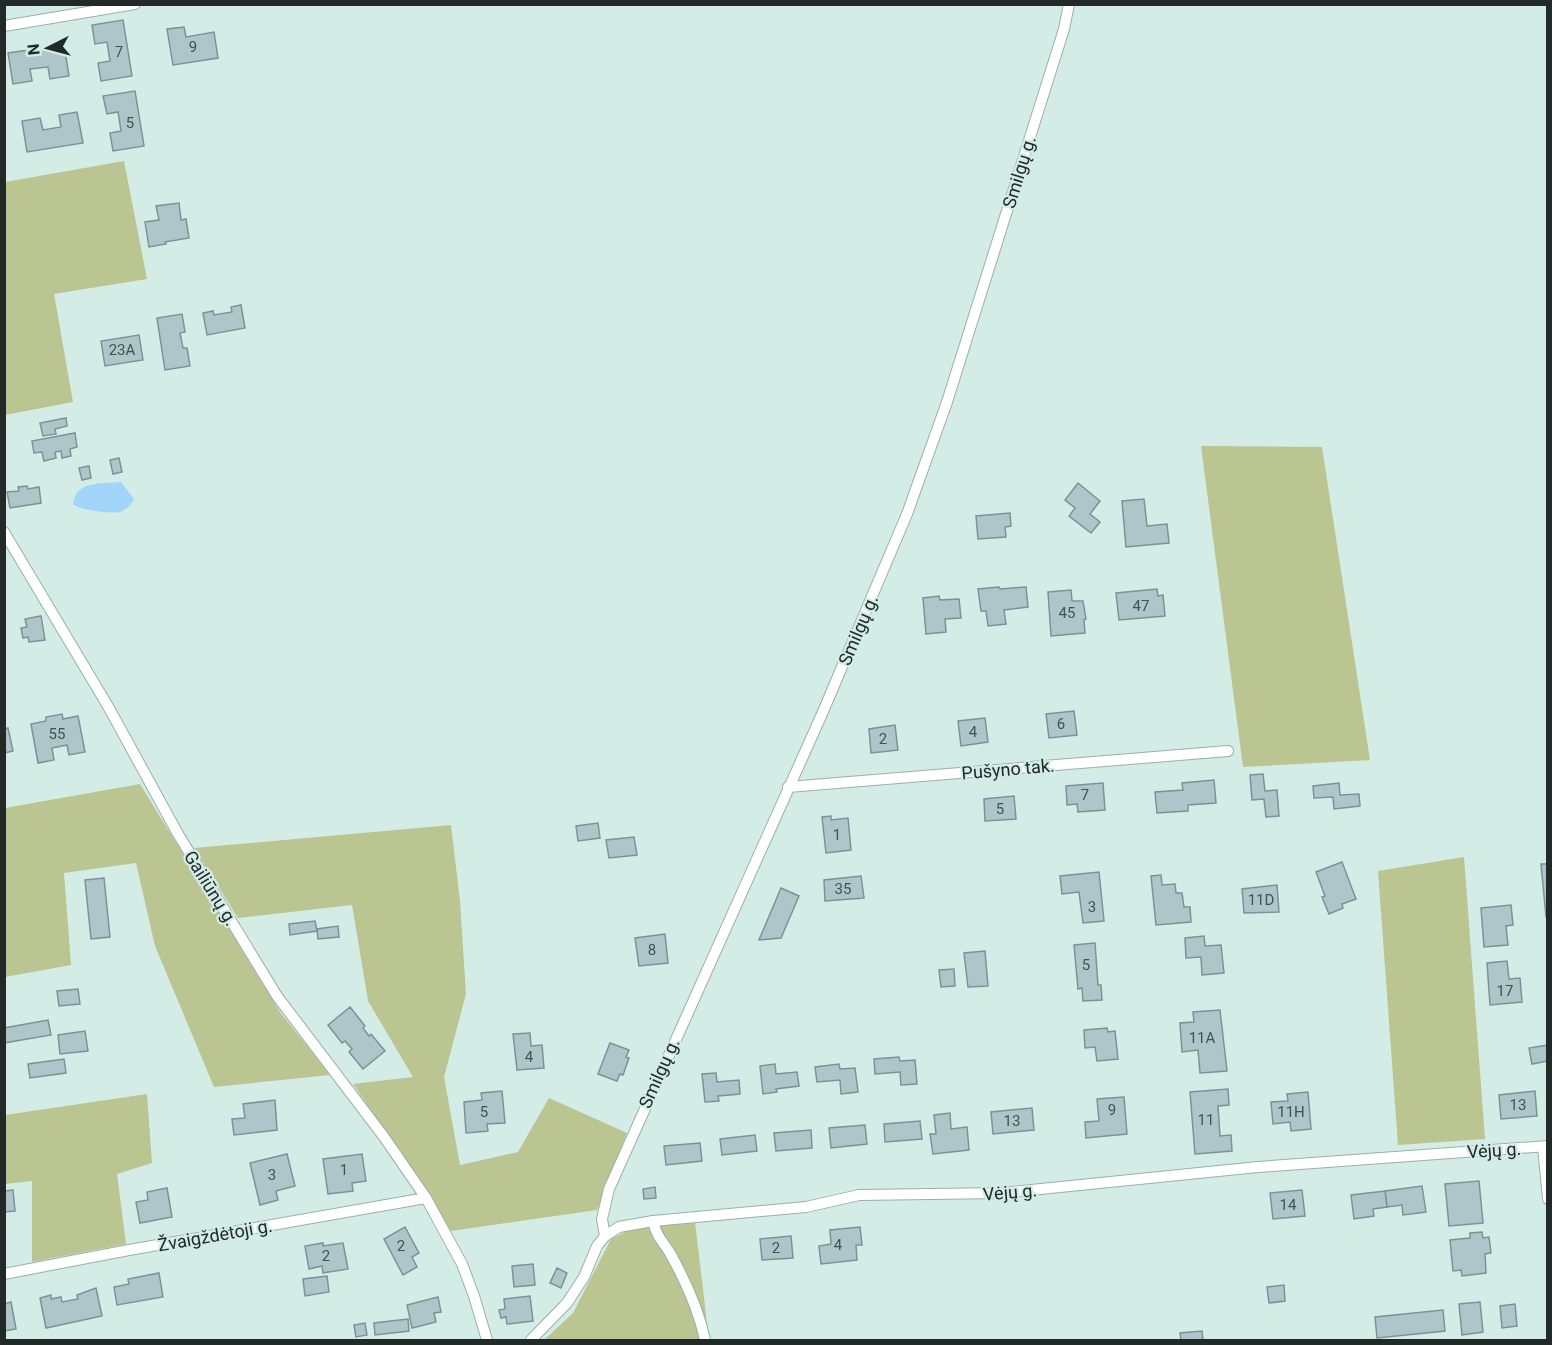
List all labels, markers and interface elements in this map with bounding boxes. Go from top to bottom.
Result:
north arrow [18,18,78,78]
house number: 9 [189,38,197,56]
text: N [24,43,44,56]
house number: 7 [115,43,123,61]
house number: 5 [126,114,134,132]
street label: Smilgų g. [998,133,1040,211]
house number: 23A [109,341,136,359]
street label: Smilgų g. [834,592,882,668]
house number: 47 [1133,597,1149,615]
house number: 45 [1059,604,1075,622]
house number: 6 [1057,715,1065,733]
house number: 4 [969,723,978,741]
house number: 55 [49,725,65,743]
house number: 2 [879,730,887,748]
street label: Pušyno tak. [961,754,1055,784]
house number: 7 [1081,786,1089,804]
house number: 5 [996,800,1004,818]
house number: 1 [833,826,841,844]
street label: Gailiūnų g. [180,847,242,929]
house number: 35 [835,880,851,898]
house number: 11D [1248,891,1274,909]
house number: 3 [1088,898,1096,916]
house number: 8 [648,941,656,959]
house number: 5 [1082,956,1090,974]
house number: 17 [1497,982,1513,1000]
house number: 11A [1189,1029,1216,1047]
street label: Smilgų g. [634,1035,684,1111]
house number: 4 [525,1048,534,1066]
house number: 13 [1510,1096,1526,1114]
house number: 9 [1108,1101,1116,1119]
house number: 5 [480,1103,488,1121]
house number: 11H [1277,1103,1305,1121]
house number: 11 [1198,1111,1214,1129]
house number: 13 [1004,1112,1020,1130]
street label: Vėjų g. [1466,1138,1522,1162]
house number: 1 [340,1161,348,1179]
house number: 3 [268,1166,276,1184]
street label: Vėjų g. [982,1179,1038,1205]
house number: 14 [1280,1196,1297,1214]
street label: Žvaigždėtoji g. [156,1215,274,1255]
house number: 4 [834,1236,843,1254]
house number: 2 [397,1237,405,1255]
house number: 2 [772,1239,780,1257]
house number: 2 [322,1247,330,1265]

